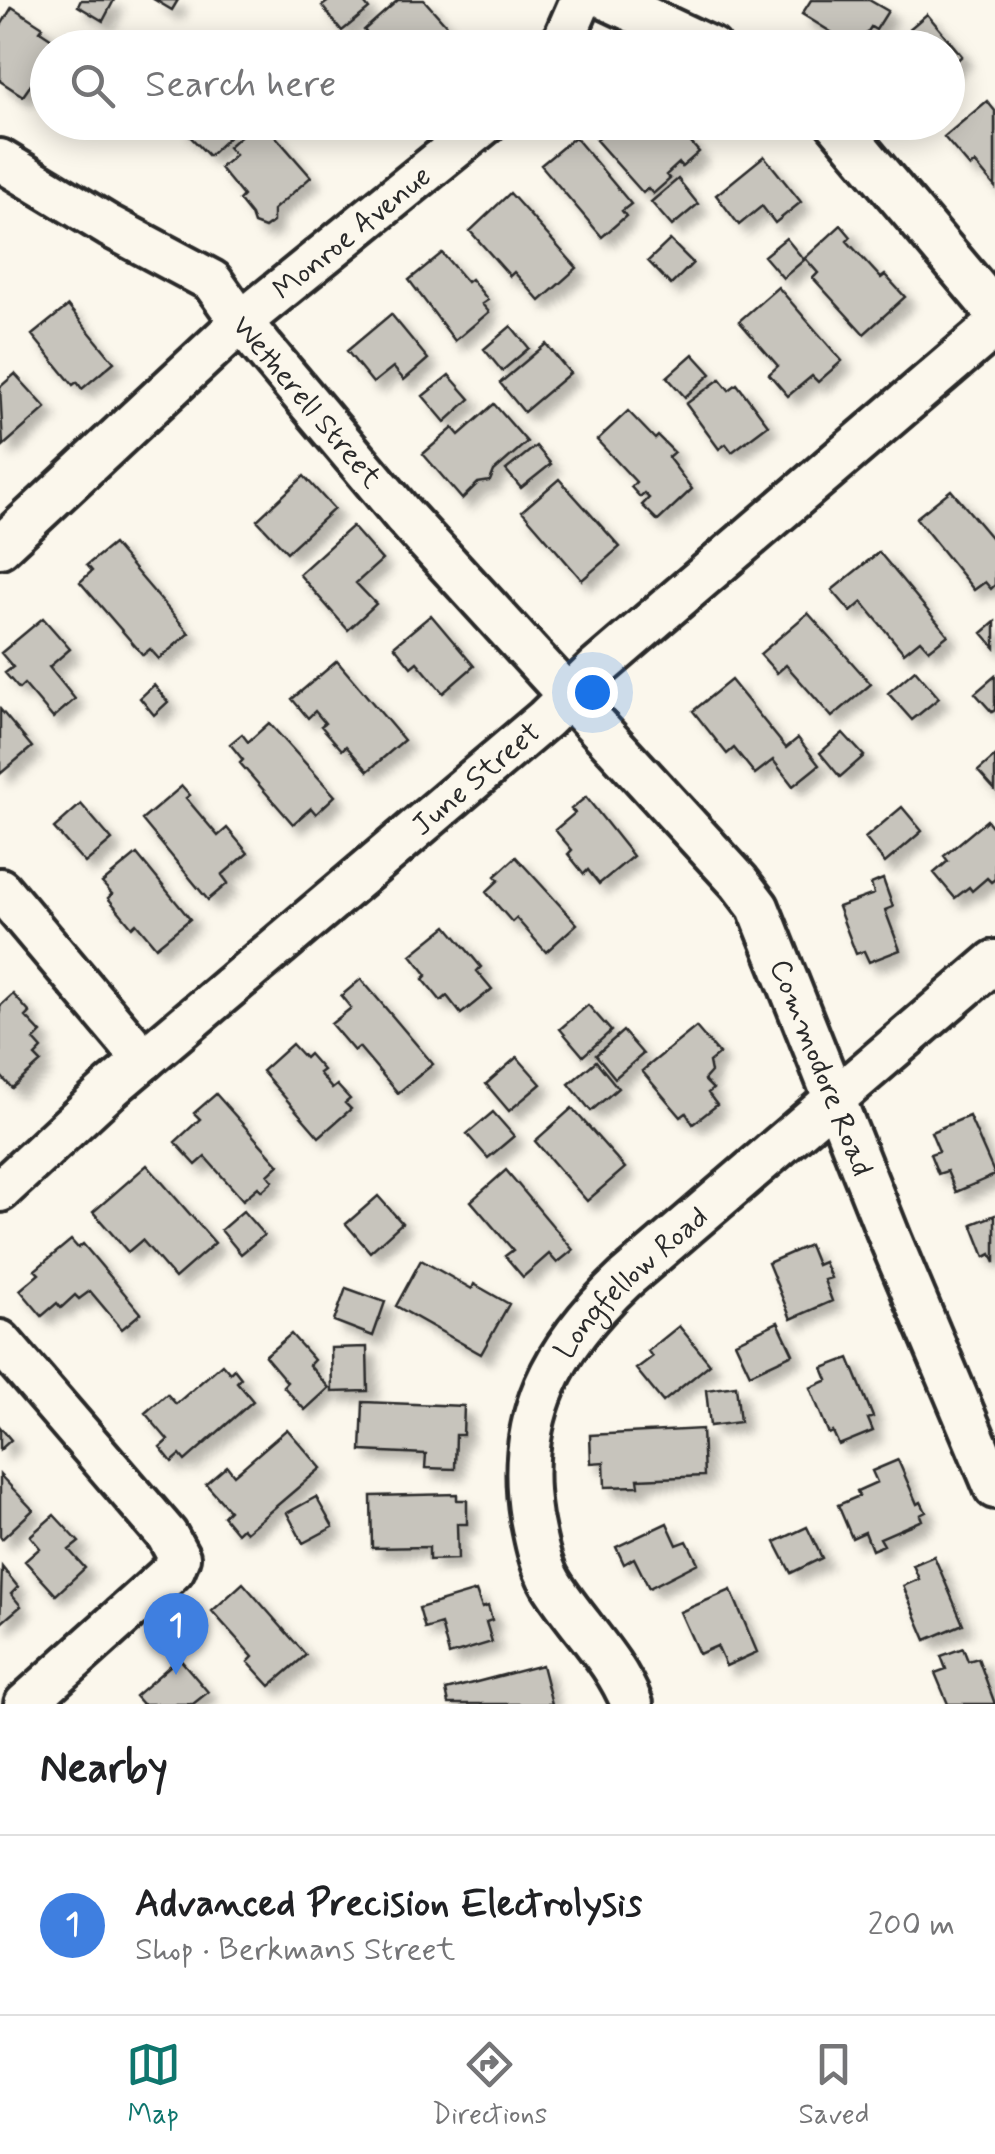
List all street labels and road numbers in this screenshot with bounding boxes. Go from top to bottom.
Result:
street label: Monroe Avenue [265,157,440,309]
street label: Wetherell Street [223,308,391,497]
street label: June Street [404,713,549,845]
street label: Commodore Road [760,954,881,1182]
street label: Longfellow Road [546,1198,717,1367]

